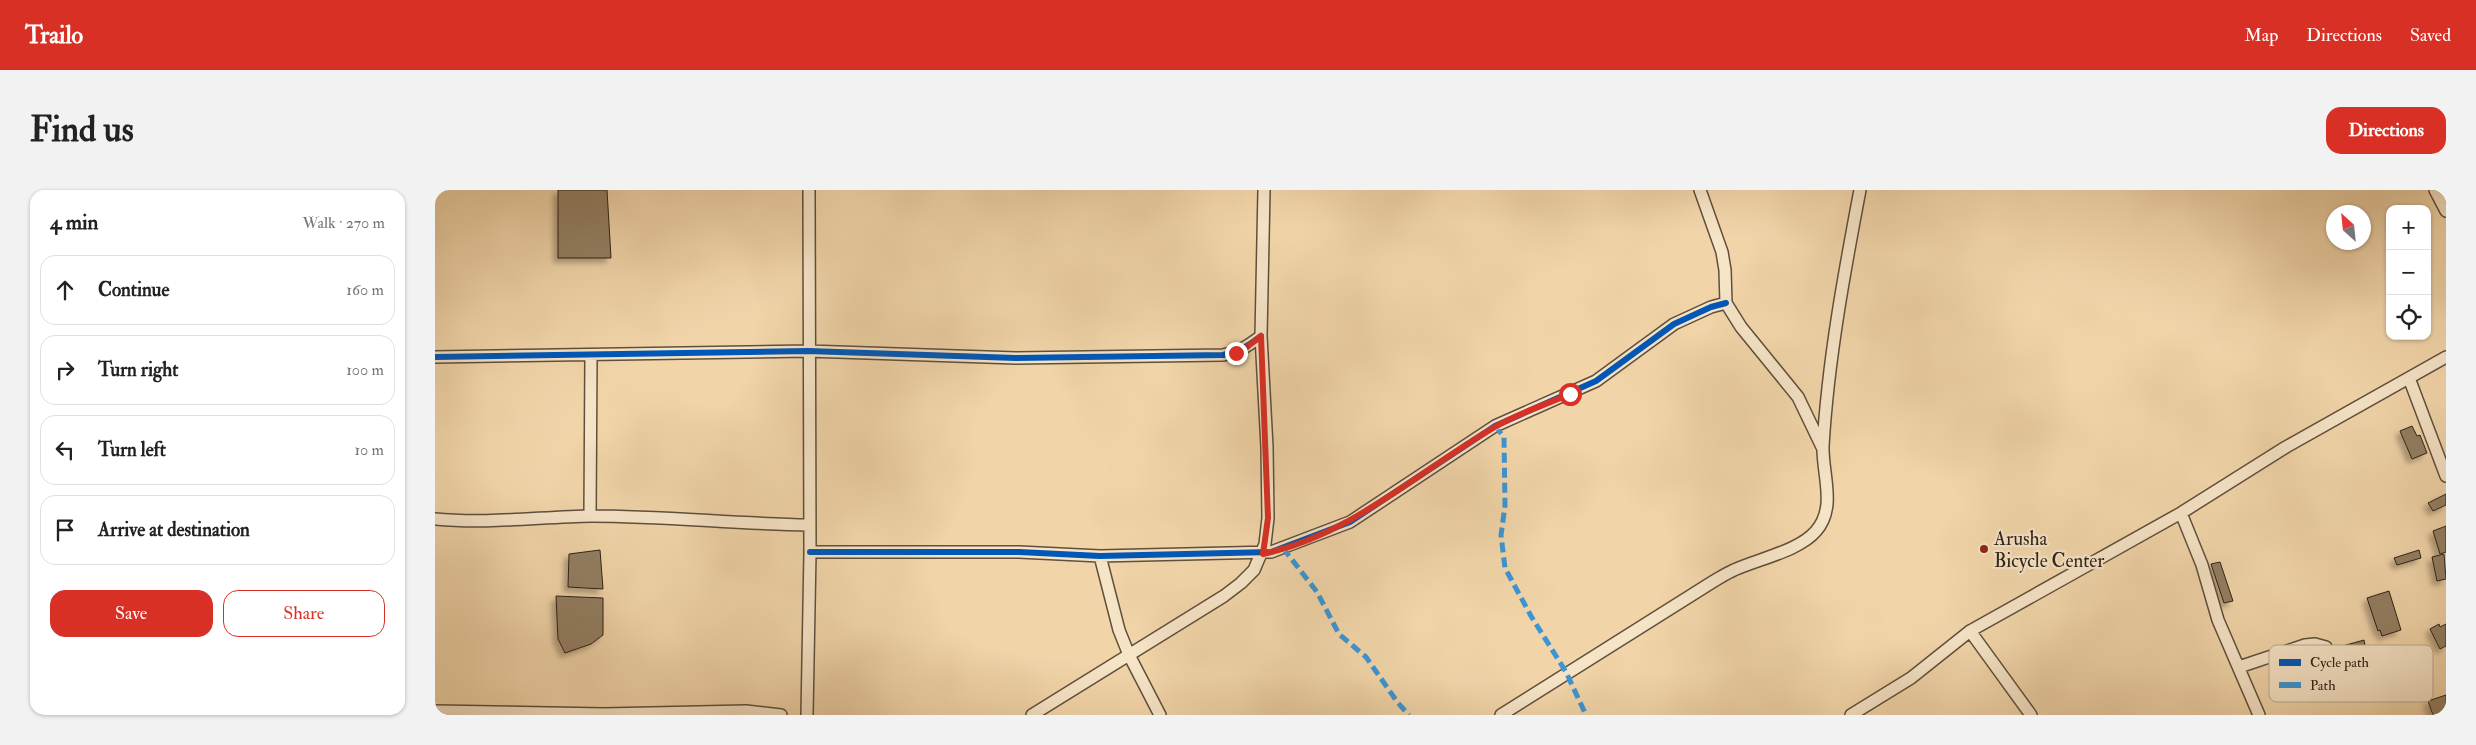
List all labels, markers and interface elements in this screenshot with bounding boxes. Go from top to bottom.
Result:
text: Trailo [25,20,83,51]
text: Map [2245,24,2278,47]
text: Directions [2306,24,2382,47]
text: Saved [2410,24,2451,47]
button: Directions [2326,107,2446,154]
text: Find us [30,108,134,152]
north arrow [2326,205,2371,250]
map controls [2386,205,2431,340]
button: + [2386,205,2431,250]
text: 4 min [50,209,98,236]
text: Walk · 270 m [303,213,385,233]
button: − [2386,250,2431,295]
icon: ahead [51,276,79,304]
text: Continue [98,278,169,302]
text: 160 m [346,280,384,300]
button: locate [2386,295,2431,340]
route end [1225,342,1248,365]
icon: right [51,356,79,384]
text: Turn right [98,358,178,382]
text: 100 m [346,360,384,380]
route start [1559,383,1582,406]
icon: left [51,436,79,464]
text: Turn left [98,438,166,462]
text: 10 m [354,440,384,460]
icon: arrive [51,516,79,544]
text: Arrive at destination [98,518,250,542]
place label: Arusha Bicycle Center [1993,527,2104,573]
marker: Arusha Bicycle Center [1978,543,1990,555]
button: Save [50,590,213,637]
button: Share [223,590,385,637]
legend [2269,645,2433,702]
text: Cycle path [2310,654,2370,672]
text: Path [2310,677,2336,694]

